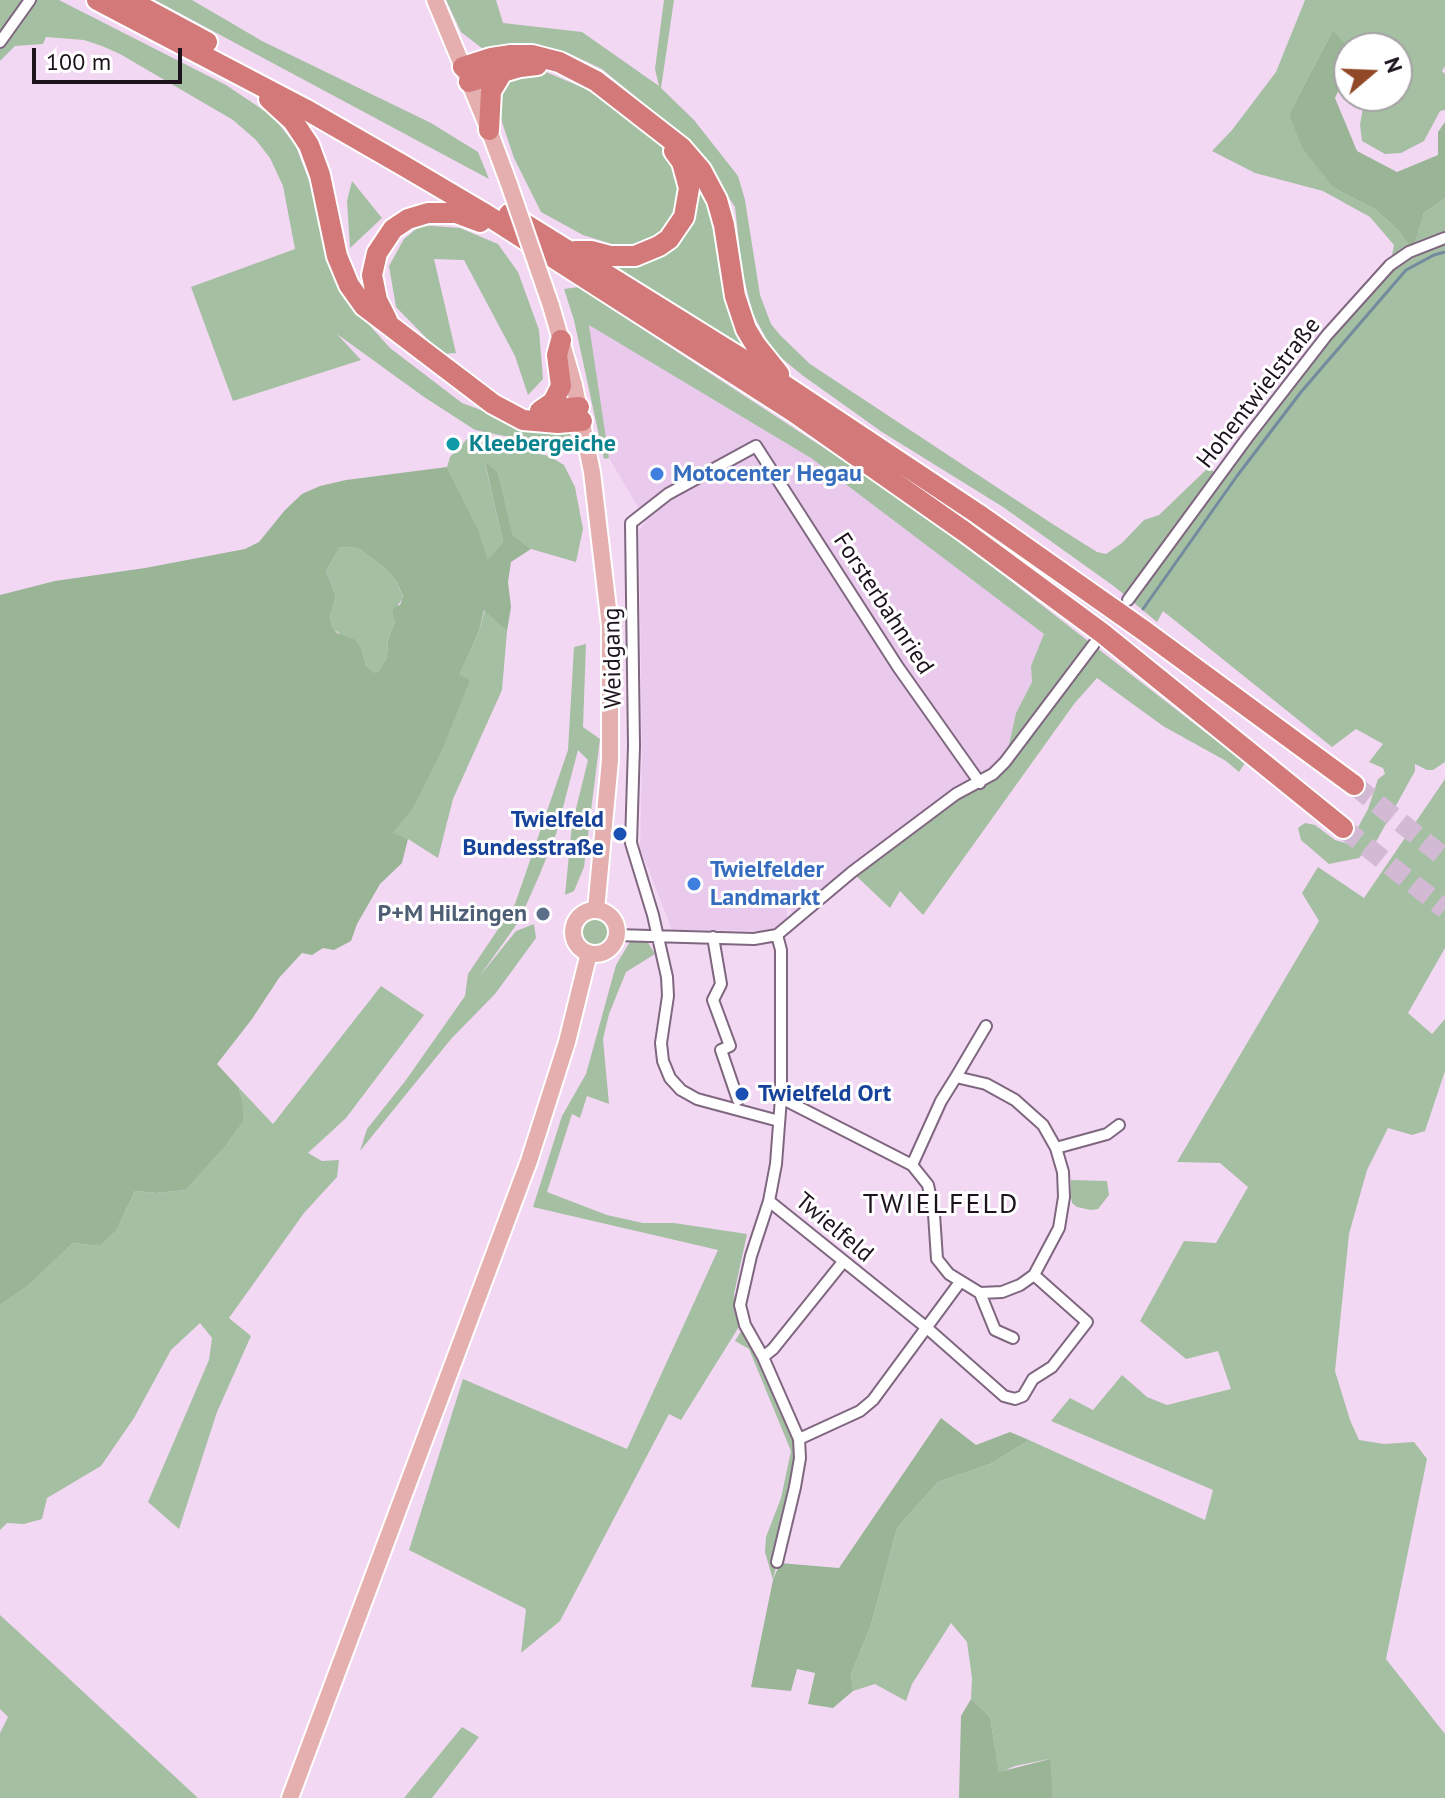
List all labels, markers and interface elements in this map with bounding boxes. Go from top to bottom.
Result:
scale bar [36,32,186,82]
north arrow [1333,32,1413,112]
text: 100 m [46,46,111,77]
text: N [1378,53,1409,76]
street label: Hohentwielstraße [1191,312,1327,474]
place label: Kleebergeiche [469,430,616,458]
marker: Kleebergeiche [444,435,462,453]
place label: Motocenter Hegau [673,460,862,488]
marker: Motocenter Hegau [648,465,666,483]
street label: Forsterbahnried [827,528,939,680]
street label: Weidgang [598,607,628,709]
place label: Twielfeld Bundesstraße [462,806,604,862]
marker: Twielfeld Bundesstraße [611,825,629,843]
place label: Twielfelder Landmarkt [710,856,824,912]
marker: Twielfelder Landmarkt [685,875,703,893]
place label: P+M Hilzingen [378,900,527,928]
marker: P+M Hilzingen [534,905,552,923]
place label: Twielfeld Ort [758,1080,891,1108]
marker: Twielfeld Ort [733,1085,751,1103]
street label: Twielfeld [789,1187,879,1269]
district label: TWIELFELD [863,1188,1019,1222]

